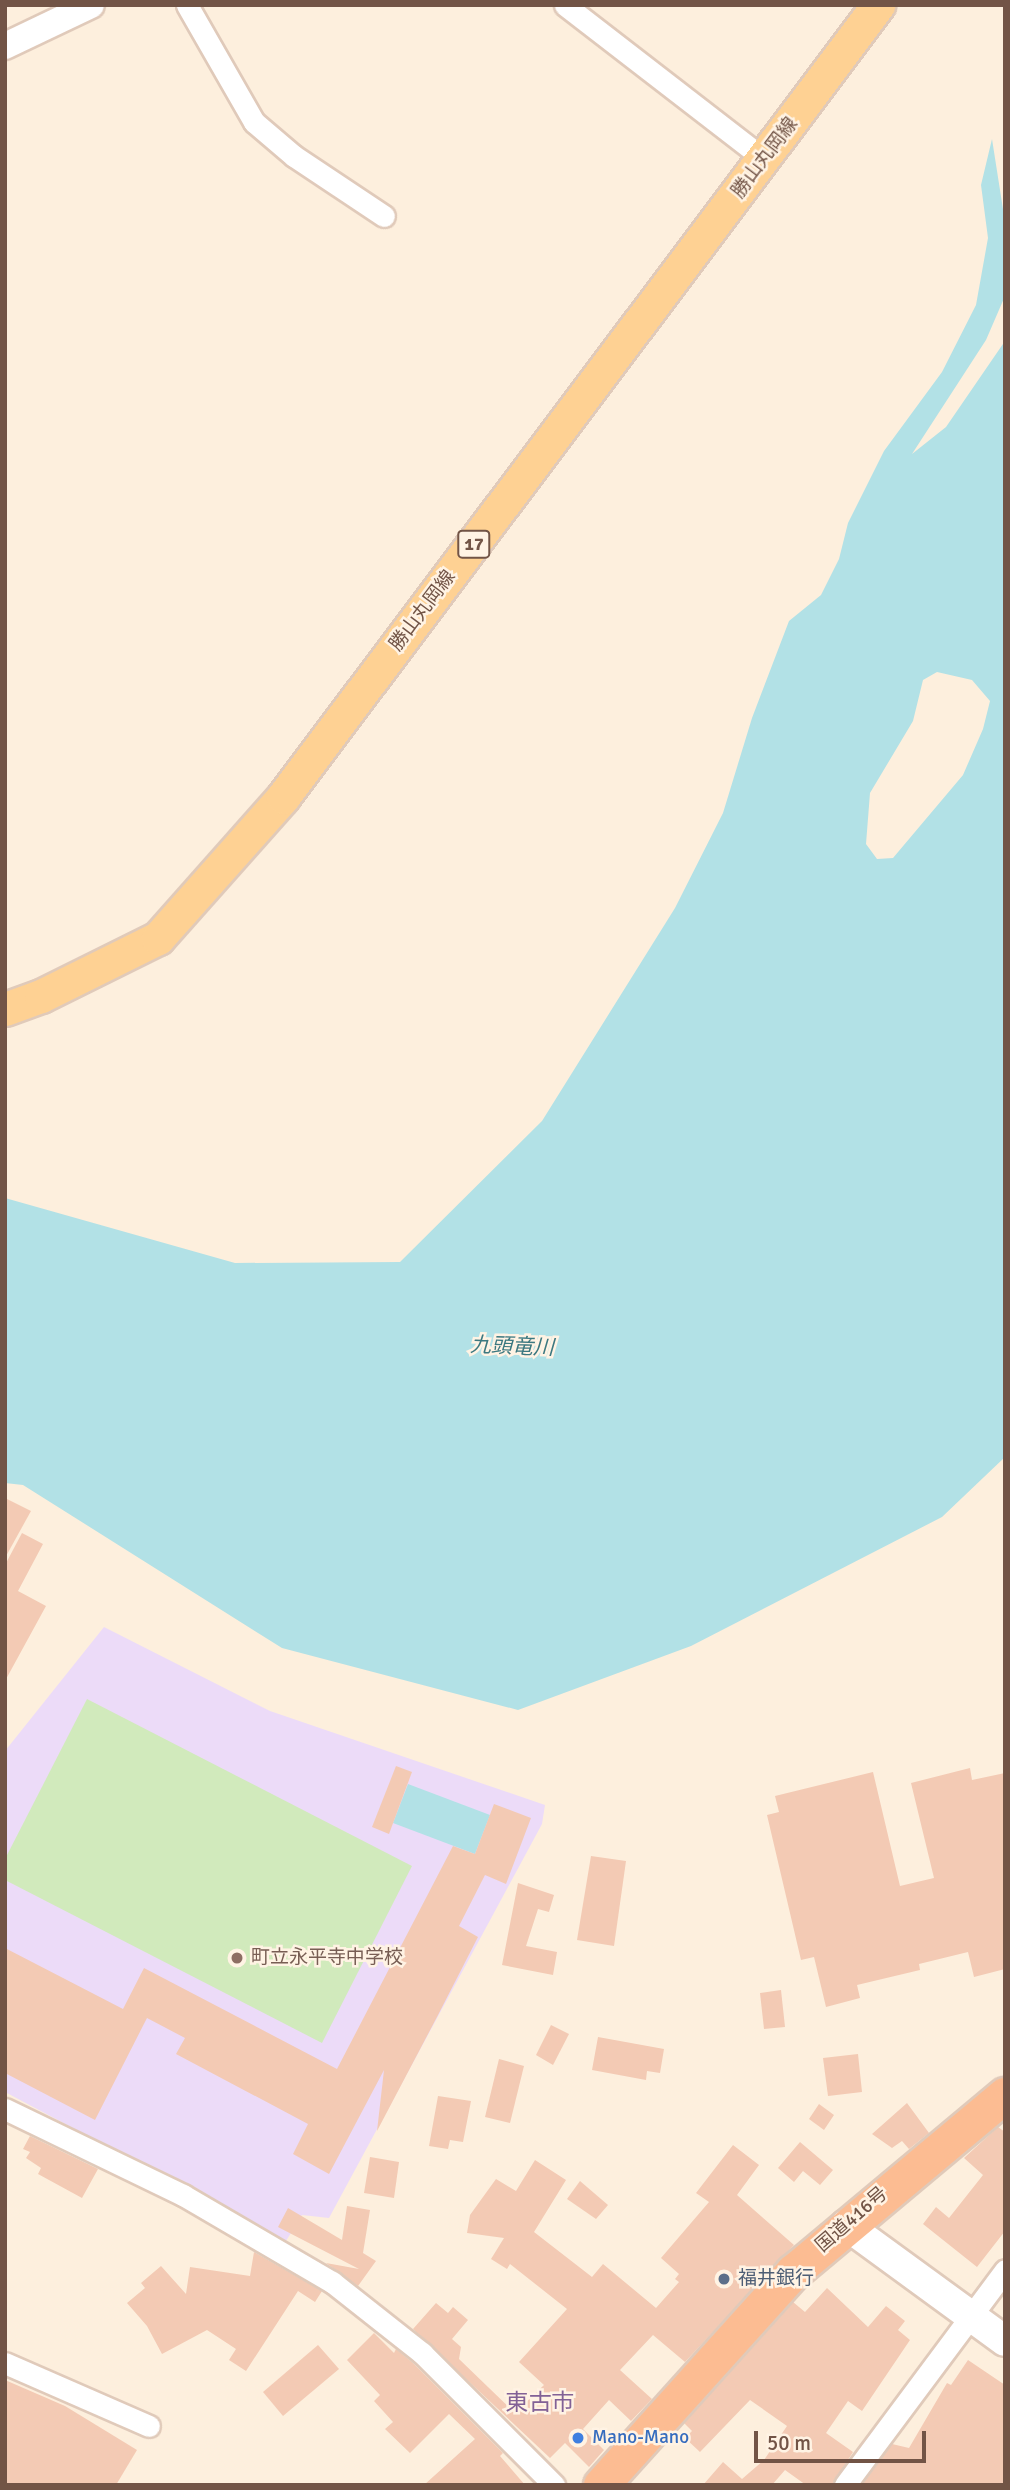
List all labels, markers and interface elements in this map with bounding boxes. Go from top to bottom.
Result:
street label: 勝山丸岡線 [727,113,803,203]
road number: 17 [456,530,491,558]
street label: 勝山丸岡線 [385,566,461,656]
water label: 九頭竜川 [470,1332,554,1360]
place label: 町立永平寺中学校 [251,1947,403,1969]
marker: 町立永平寺中学校 [229,1950,245,1966]
street label: 国道416号 [811,2183,893,2257]
place label: 福井銀行 [738,2268,814,2290]
marker: 福井銀行 [716,2271,732,2287]
district label: 東古市 [506,2389,574,2417]
scale bar [758,2416,930,2460]
place label: Mano-Mano [592,2427,689,2449]
marker: Mano-Mano [570,2430,586,2446]
text: 50 m [767,2430,811,2456]

